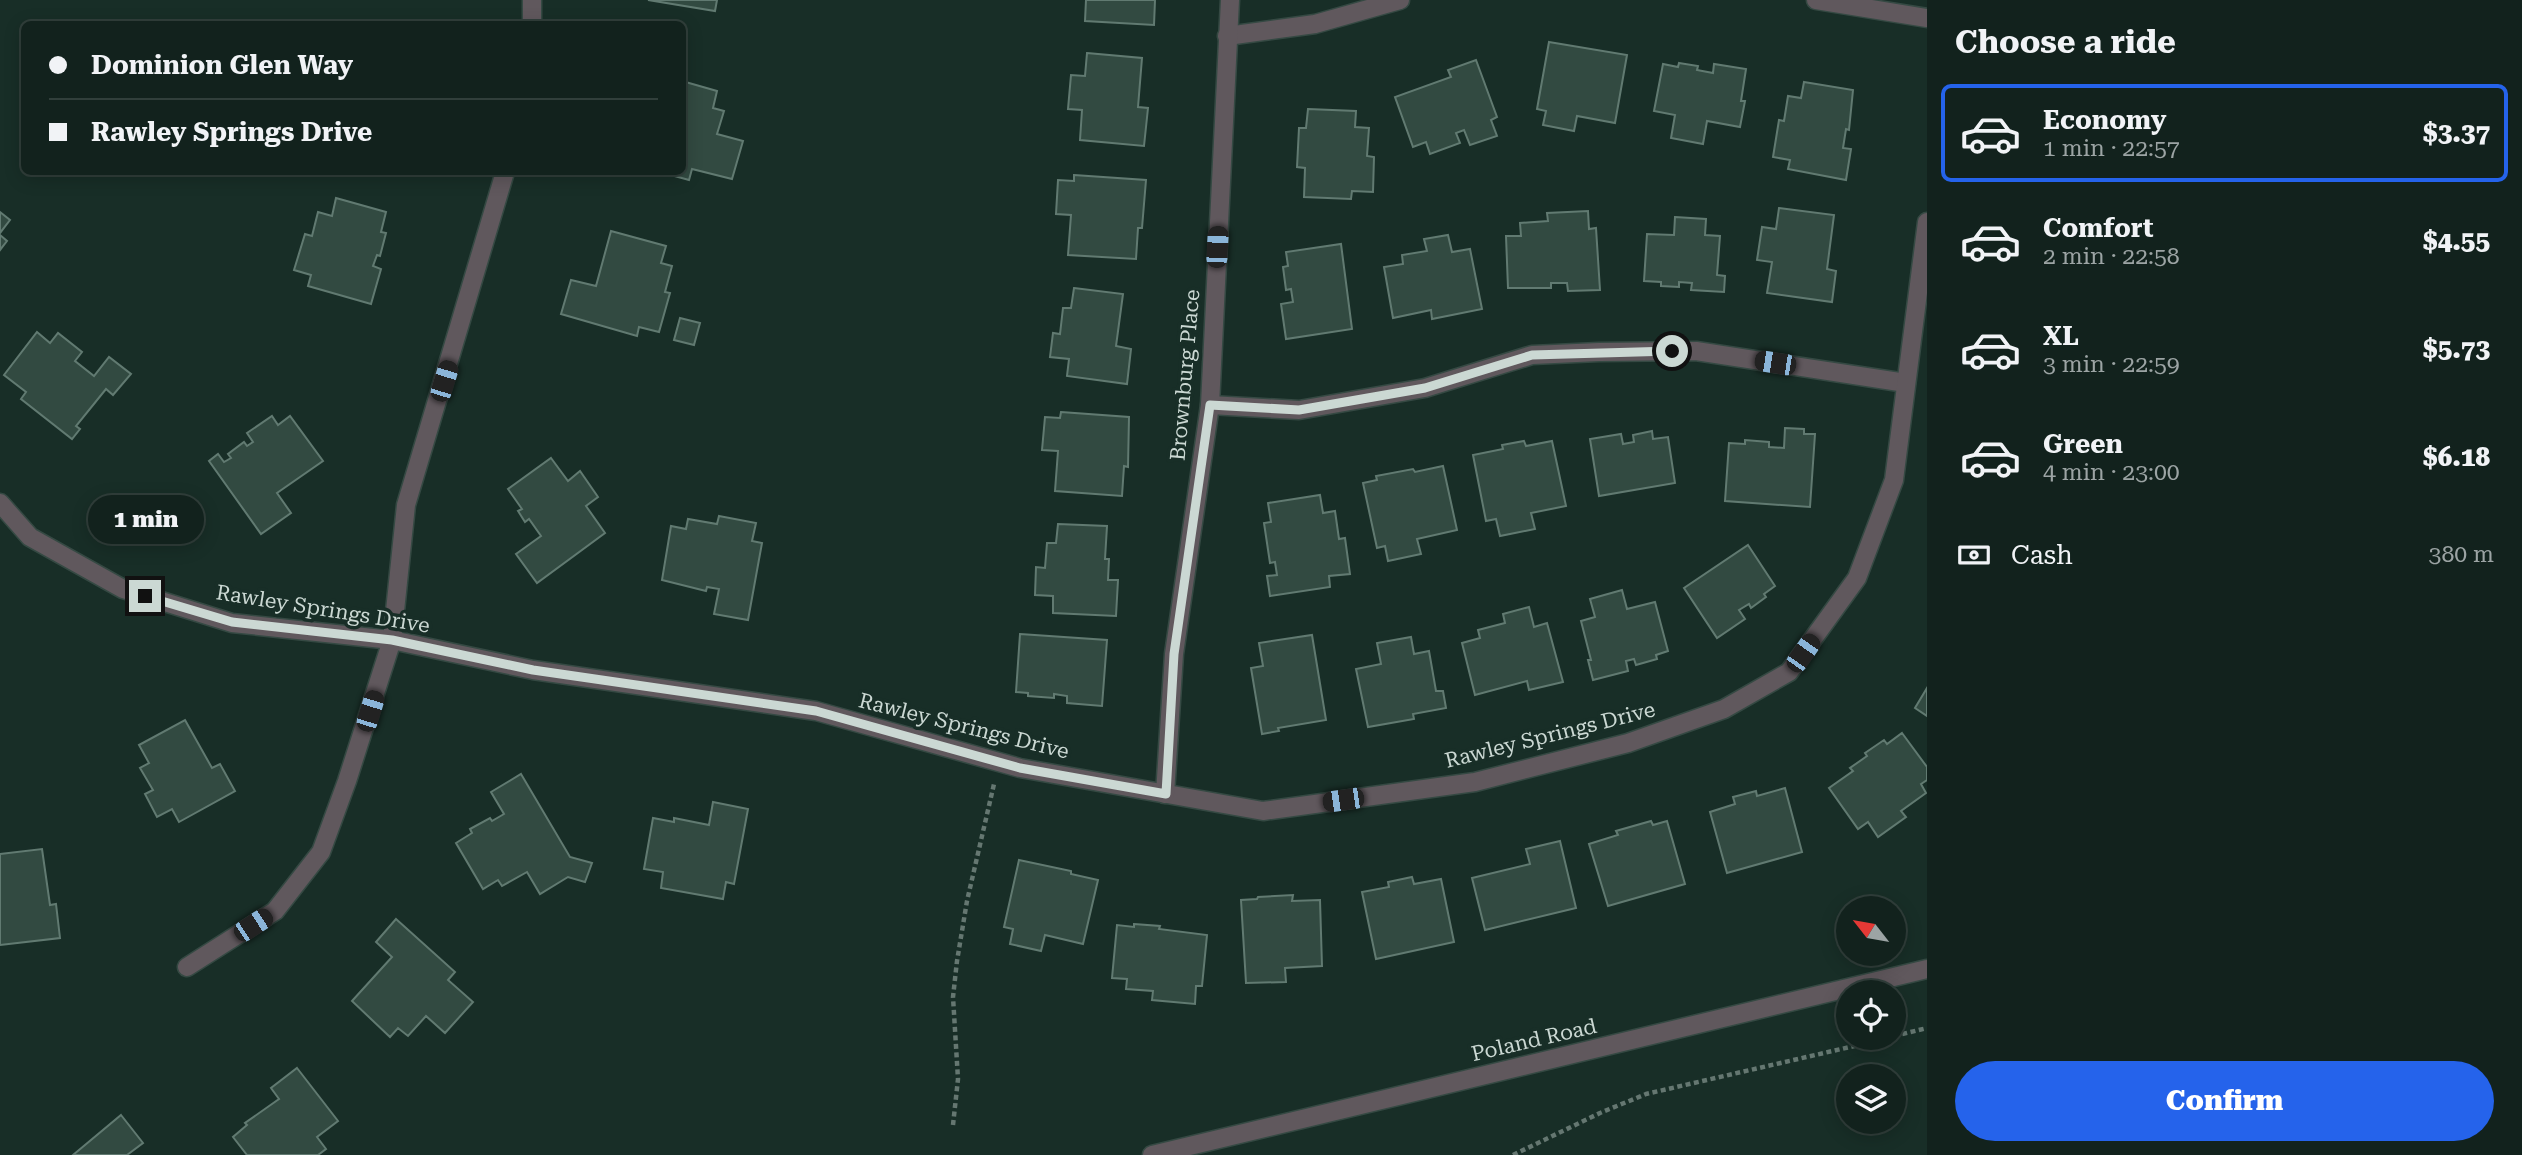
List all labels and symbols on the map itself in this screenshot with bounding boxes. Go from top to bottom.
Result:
car [1206,225,1229,269]
street label: Brownburg Place [1166,288,1204,462]
route start [1656,335,1688,367]
car [1753,349,1798,377]
car [428,358,461,404]
callout: 1 min [87,494,203,544]
route end [129,580,161,612]
street label: Rawley Springs Drive [215,580,431,638]
car [1783,630,1824,676]
car [354,688,387,734]
street label: Rawley Springs Drive [856,688,1072,764]
street label: Rawley Springs Drive [1442,697,1658,773]
car [1321,787,1366,813]
north arrow [1836,896,1906,966]
car [230,905,277,945]
street label: Poland Road [1469,1014,1599,1066]

